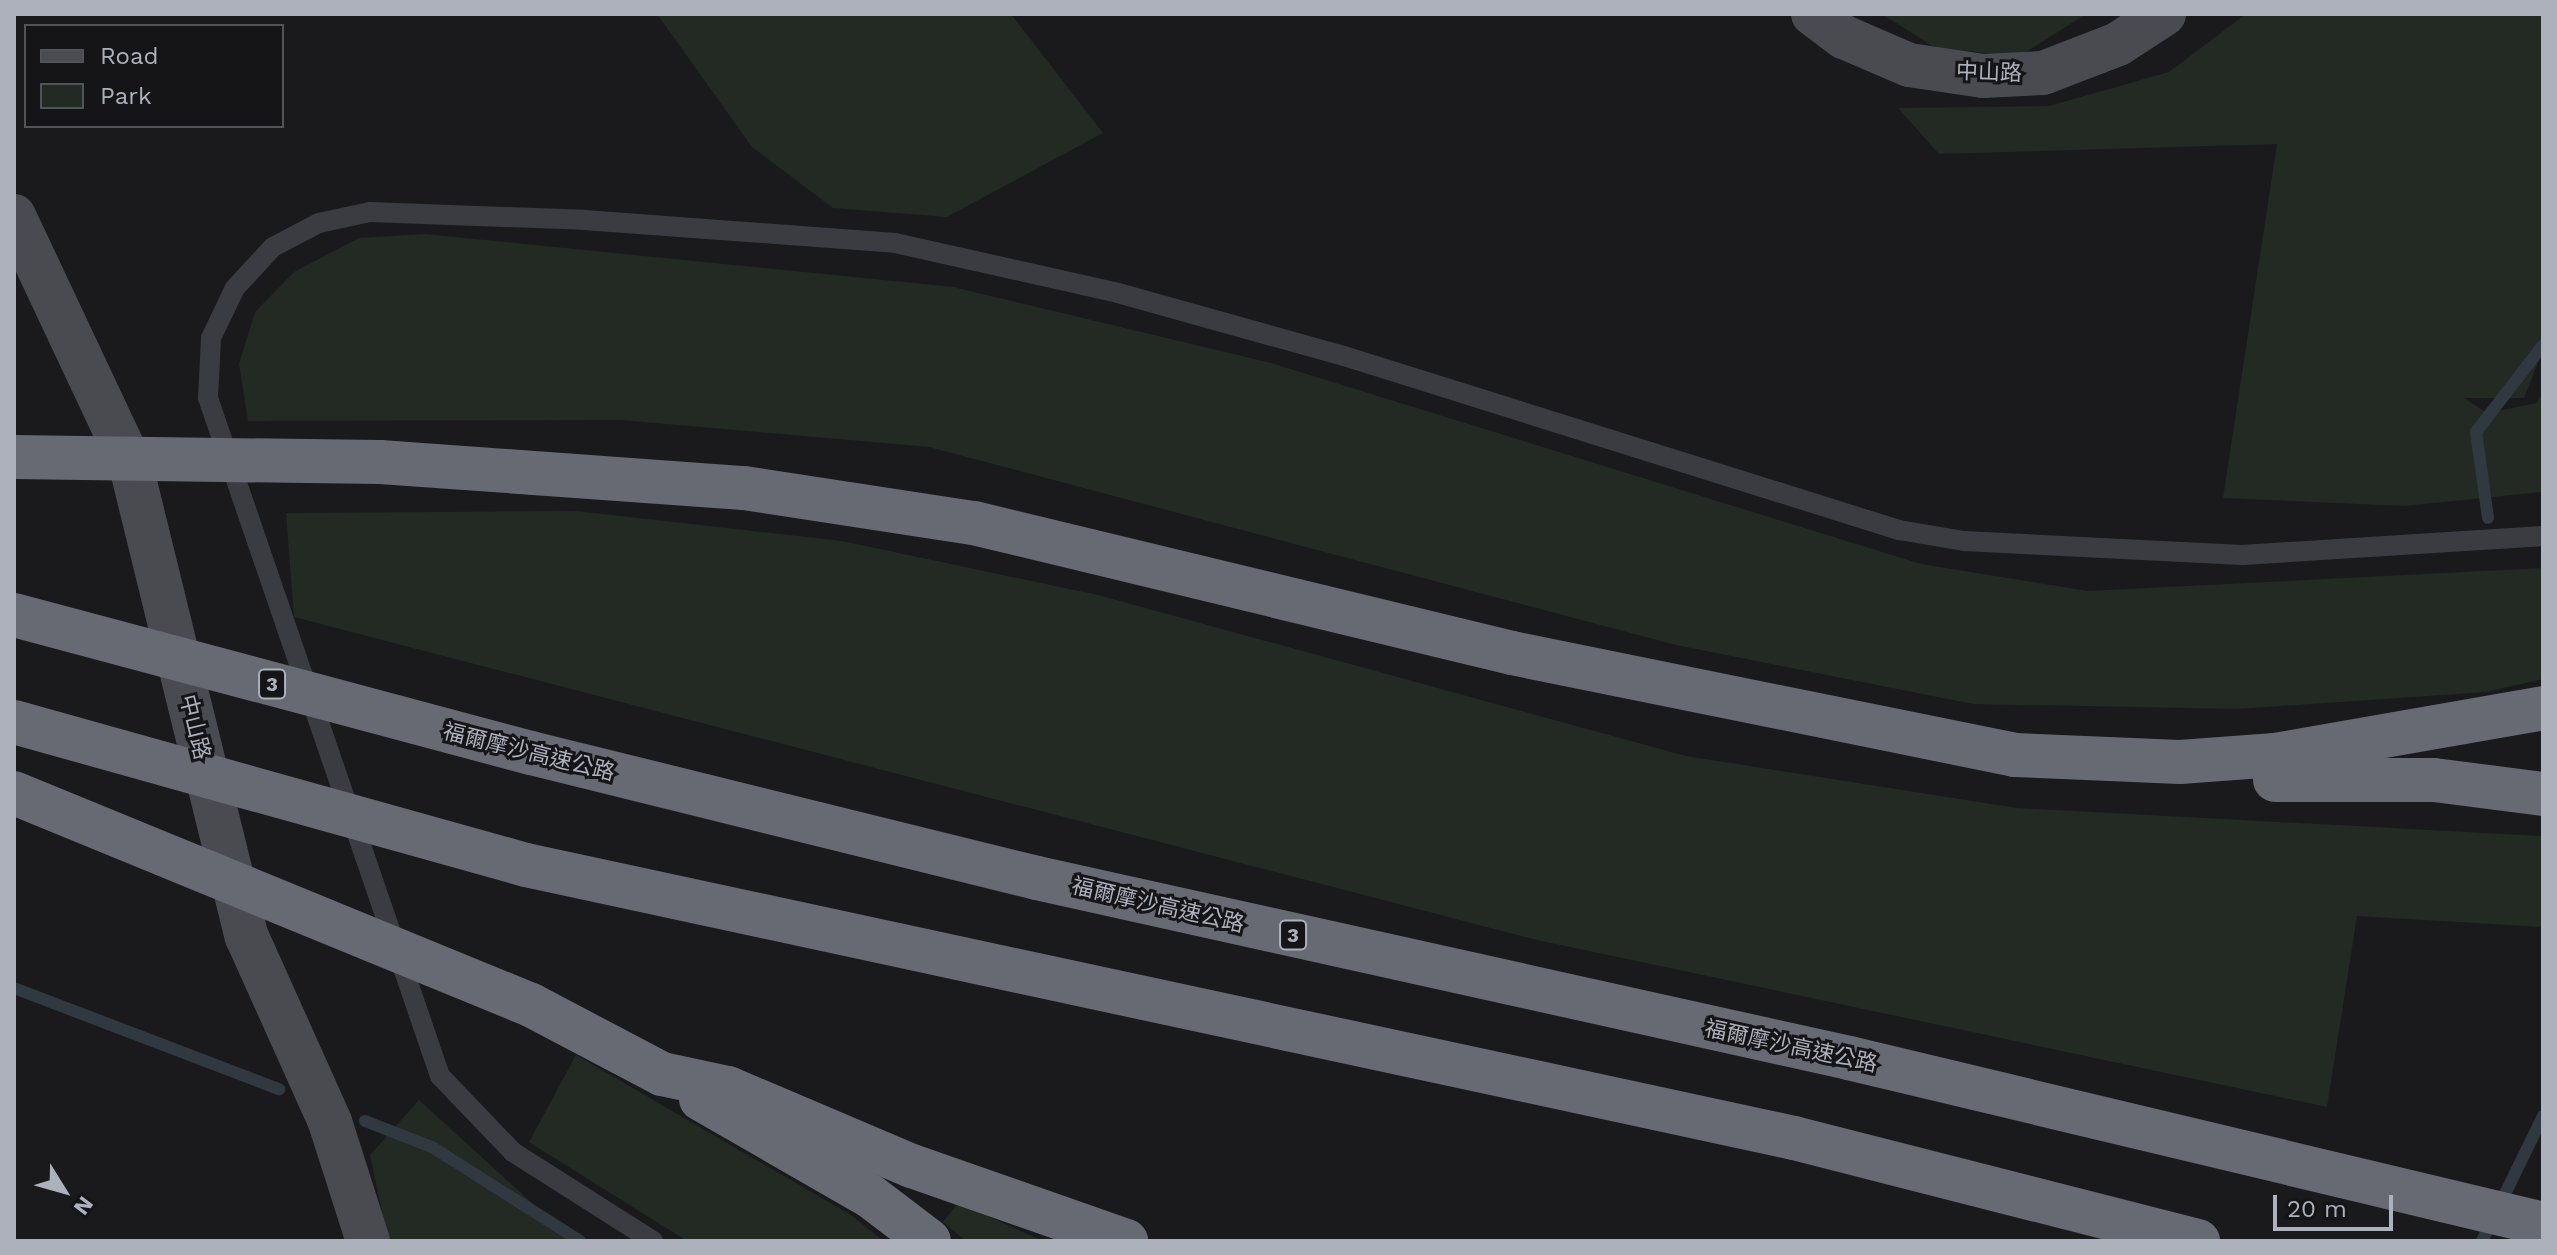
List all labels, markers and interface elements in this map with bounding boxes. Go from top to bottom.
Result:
legend [24,24,284,128]
text: Road [100,42,159,70]
street label: 中山路 [1956,58,2022,86]
text: Park [100,82,152,110]
road number: 3 [258,668,286,700]
street label: 中山路 [174,692,216,762]
street label: 福爾摩沙高速公路 [440,718,618,786]
street label: 福爾摩沙高速公路 [1069,872,1247,938]
road number: 3 [1279,919,1307,951]
street label: 福爾摩沙高速公路 [1702,1015,1880,1077]
north arrow [24,1151,104,1231]
scale bar [2277,1179,2397,1229]
text: N [69,1192,98,1220]
text: 20 m [2287,1195,2347,1223]

